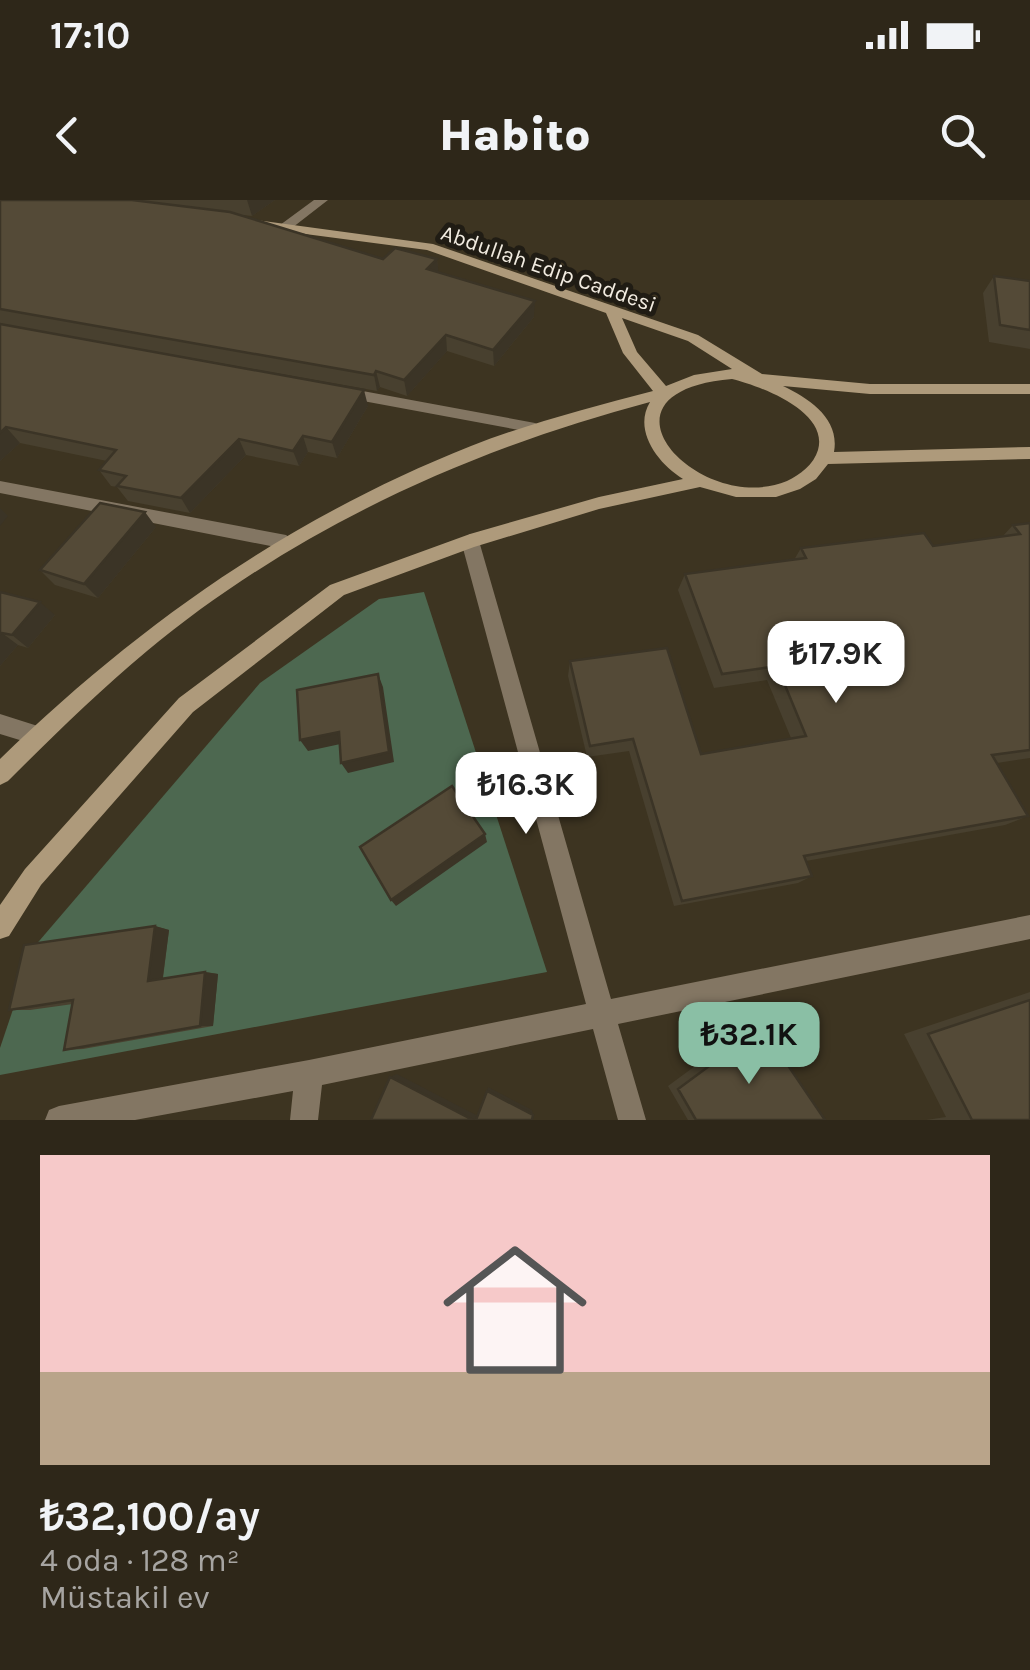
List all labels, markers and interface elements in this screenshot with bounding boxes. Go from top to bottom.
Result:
text: 17:10 [50,13,130,58]
icon: back [40,108,95,163]
icon: search [935,108,990,163]
text: Habito [439,109,591,161]
street label: Abdullah Edip Caddesi [438,220,660,318]
pin: ₺17.9K [755,621,917,706]
text: ₺17.9K [790,635,882,672]
pin: ₺16.3K [445,752,607,837]
text: ₺16.3K [478,766,574,803]
pin: ₺32.1K [668,1002,830,1087]
text: ₺32.1K [701,1016,797,1053]
icon: home [425,1220,605,1400]
text: ₺32,100/ay [40,1491,260,1541]
text: 4 oda · 128 m² [40,1542,240,1579]
text: Müstakil ev [40,1579,210,1616]

